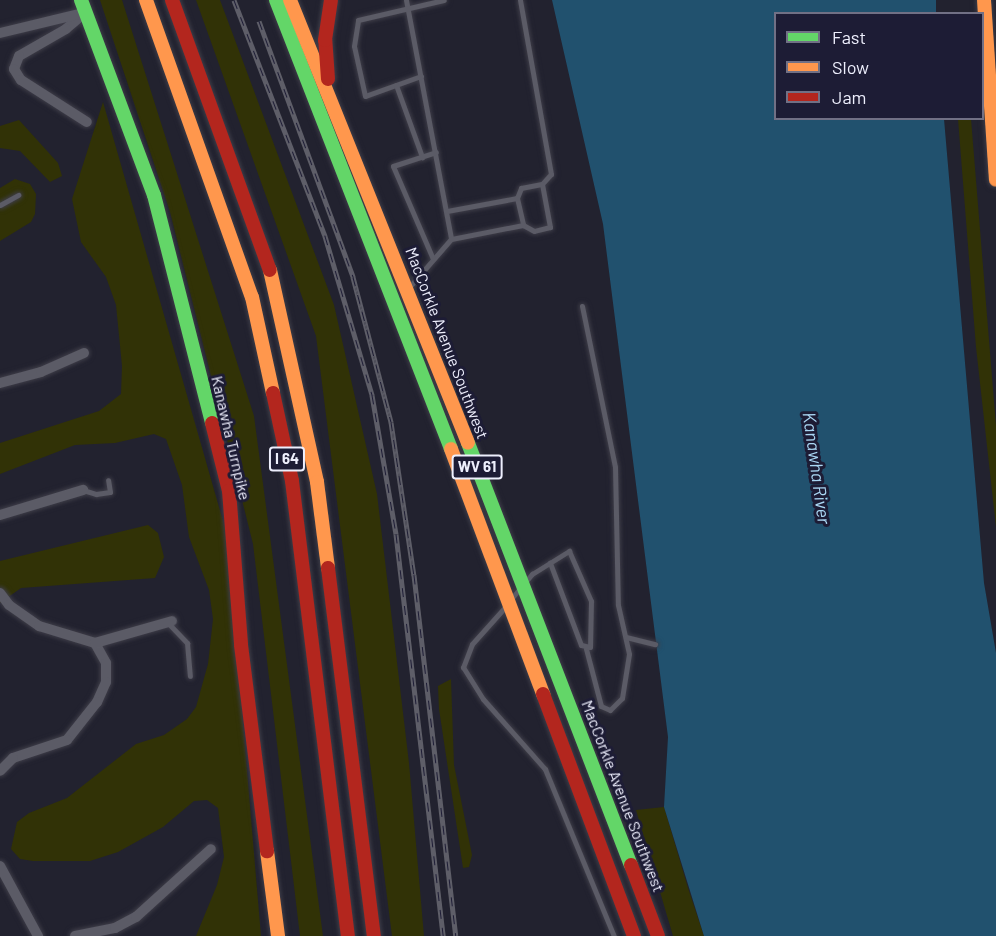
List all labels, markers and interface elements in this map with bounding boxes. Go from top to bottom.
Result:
legend [774,12,984,120]
text: Fast [832,26,866,48]
text: Slow [832,56,869,78]
text: Jam [832,86,866,108]
street label: MacCorkle Avenue Southwest [402,244,492,442]
street label: Kanawha Turnpike [207,374,255,502]
water label: Kanawha River [798,411,836,525]
road number: I 64 [268,447,306,471]
road number: WV 61 [452,455,502,479]
street label: MacCorkle Avenue Southwest [578,697,668,895]

